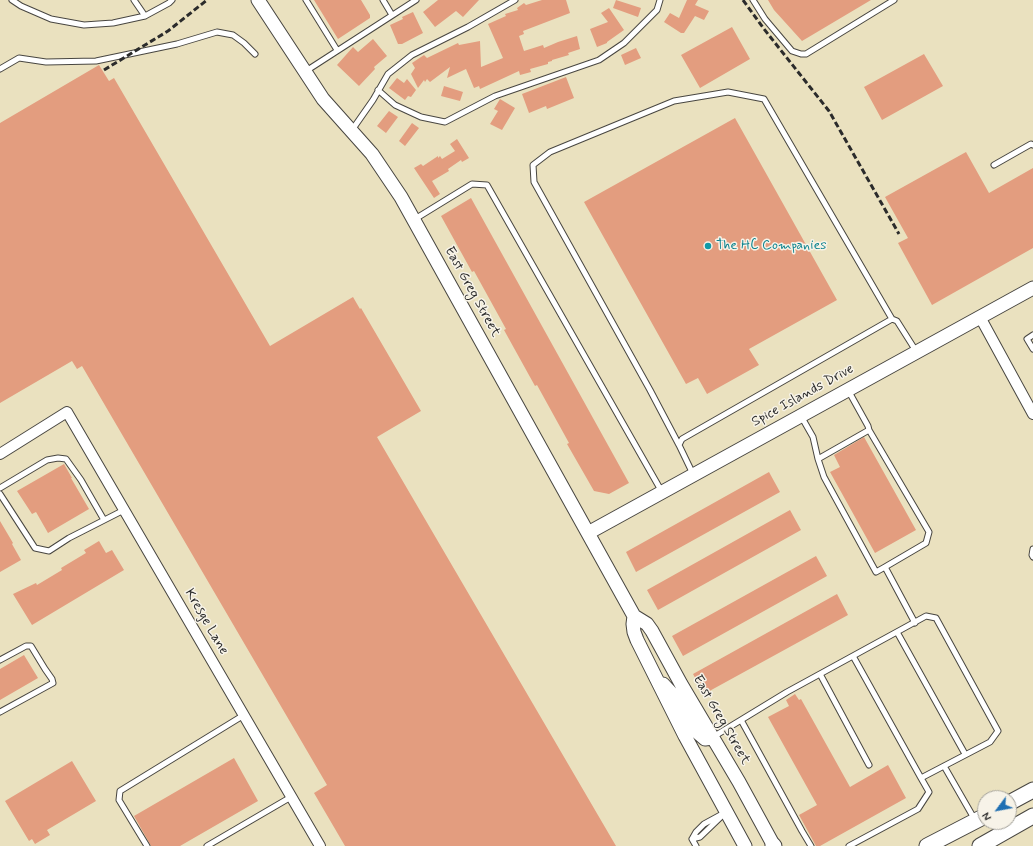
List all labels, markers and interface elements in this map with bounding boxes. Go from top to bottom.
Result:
place label: The HC Companies [716,238,827,254]
marker: The HC Companies [703,241,713,251]
street label: East Greg Street [440,244,504,340]
street label: Spice Islands Drive [749,361,857,431]
street label: Kresge Lane [180,586,232,658]
street label: East Greg Street [689,672,753,768]
north arrow [977,790,1017,830]
text: N [980,809,996,823]

